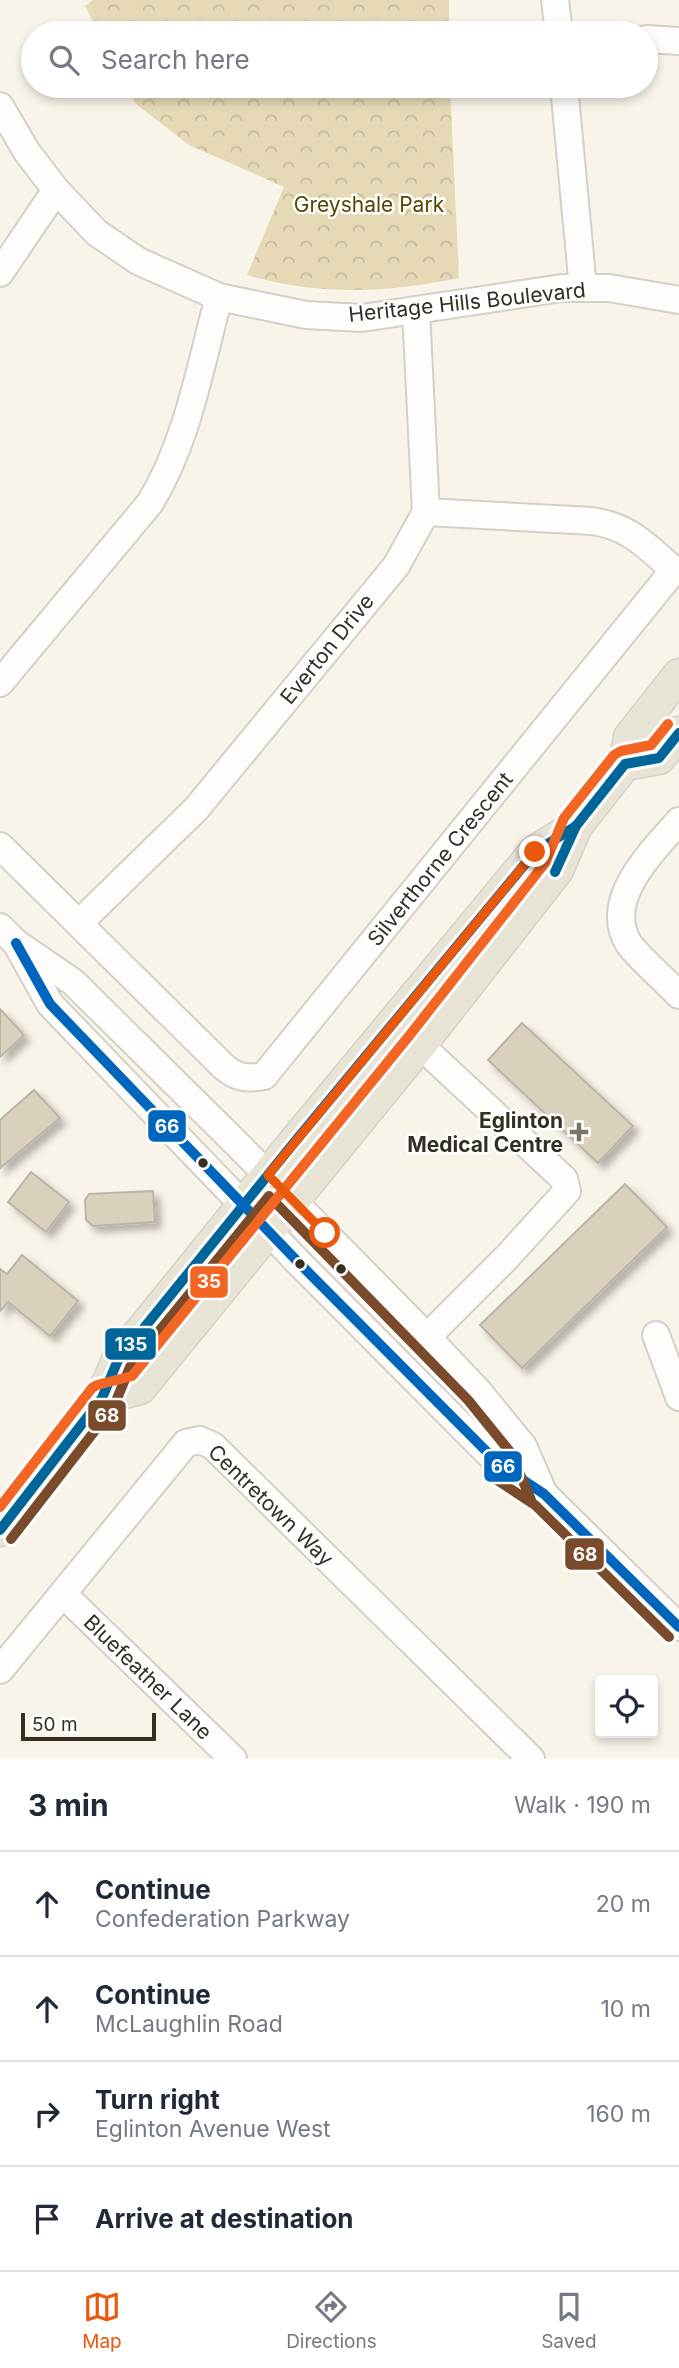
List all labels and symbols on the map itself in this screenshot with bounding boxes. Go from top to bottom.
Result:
park label: Greyshale Park [294,192,445,217]
street label: Heritage Hills Boulevard [347,277,587,327]
street label: Everton Drive [275,589,379,709]
street label: Silverthorne Crescent [362,767,518,951]
route end [519,836,550,867]
place label: Eglinton Medical Centre [407,1108,563,1157]
line badge: 66 [147,1109,187,1143]
text: 66 [155,1115,179,1138]
marker: Eglinton Medical Centre [569,1122,589,1142]
unlabelled marker [196,1156,210,1170]
route start [309,1217,340,1248]
unlabelled marker [293,1257,307,1271]
unlabelled marker [334,1262,348,1276]
line badge: 35 [189,1265,229,1299]
text: 35 [197,1270,221,1293]
line badge: 135 [104,1327,157,1361]
text: 135 [115,1333,147,1356]
line badge: 68 [87,1399,127,1432]
text: 68 [95,1404,119,1427]
street label: Centretown Way [203,1439,339,1571]
line badge: 66 [483,1450,523,1483]
text: 66 [491,1455,515,1478]
line badge: 68 [564,1537,605,1571]
text: 68 [573,1543,597,1566]
street label: Bluefeather Lane [79,1609,217,1745]
scale bar [21,1710,156,1742]

